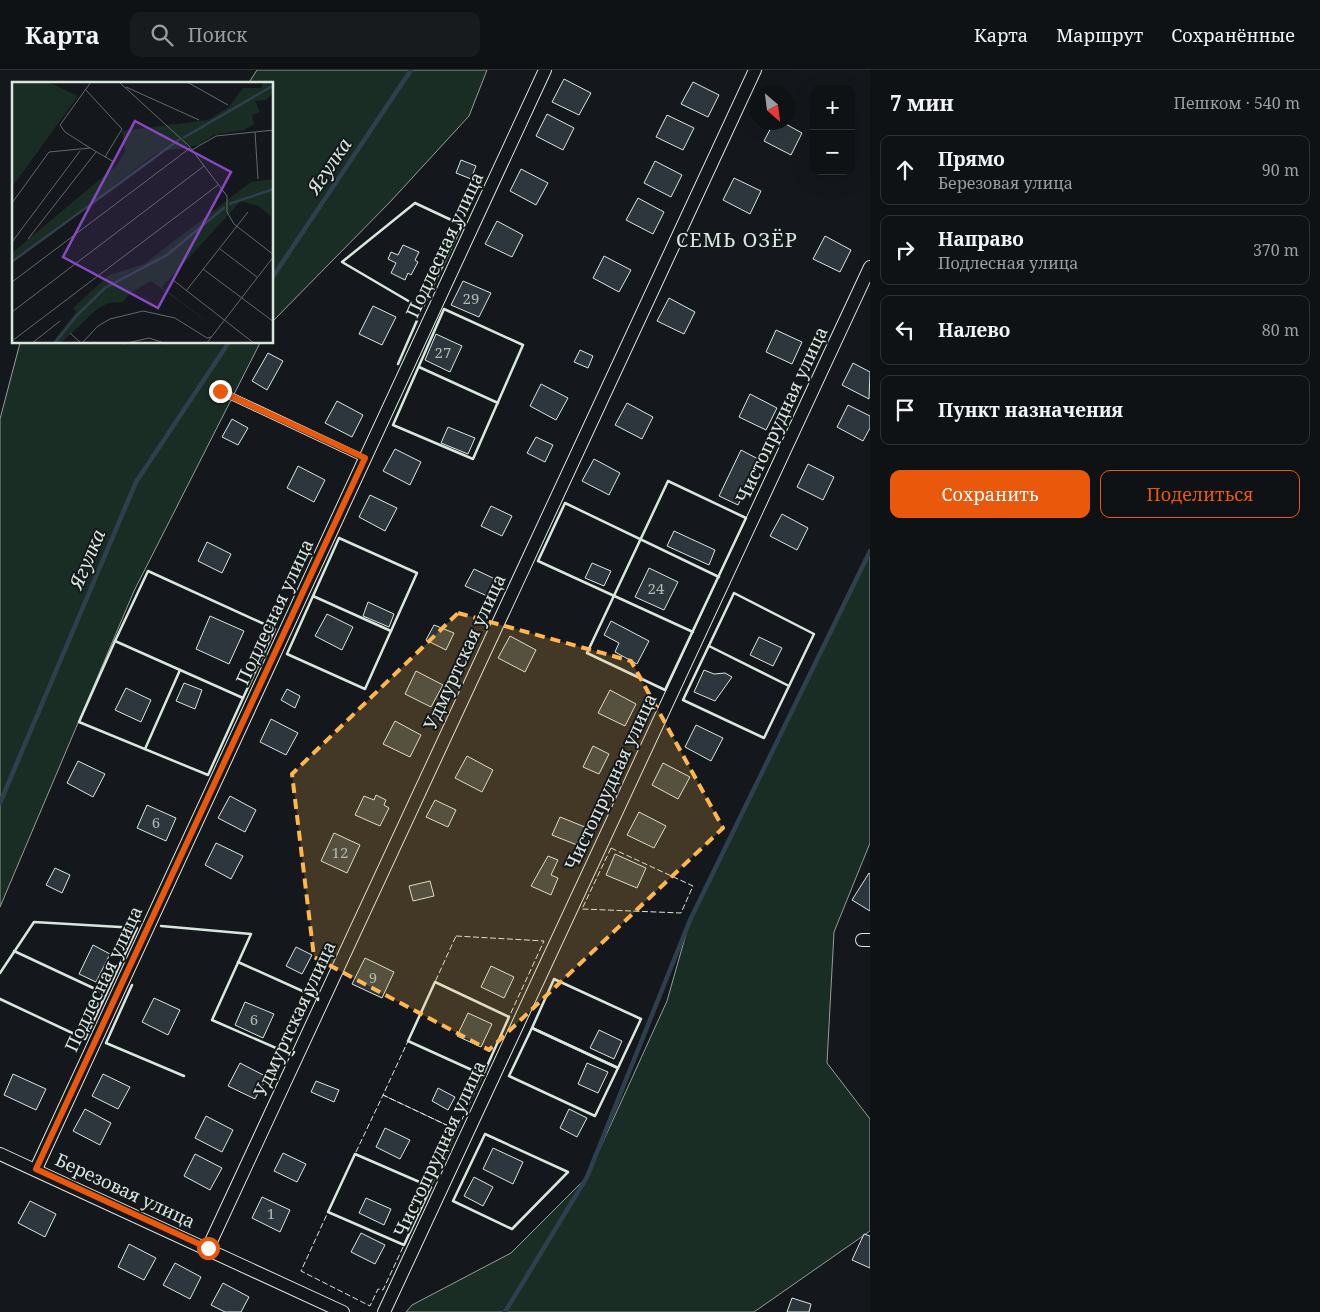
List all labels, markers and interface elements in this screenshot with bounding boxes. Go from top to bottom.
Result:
search box [130,12,480,57]
text: Карта [25,18,100,51]
icon: search [148,21,176,49]
text: Поиск [188,22,247,48]
text: Карта [974,23,1028,47]
text: Маршрут [1056,23,1143,47]
text: Сохранённые [1171,23,1295,47]
inset map [12,82,274,344]
north arrow [750,85,795,130]
map controls [810,85,855,175]
button: + [810,85,855,130]
text: 7 мин [890,89,954,117]
text: Пешком · 540 m [1173,92,1300,114]
button: − [810,130,855,175]
water label: Ягулка [300,133,357,201]
text: Прямо [938,146,1005,172]
icon: ahead [891,156,919,184]
text: 90 m [1262,159,1299,181]
street label: Подлесная улица [400,168,488,321]
text: Березовая улица [938,172,1073,194]
district label: СЕМЬ ОЗЁР [676,226,798,253]
text: Направо [938,226,1024,252]
icon: right [891,236,919,264]
text: 370 m [1253,239,1299,261]
text: Подлесная улица [938,252,1078,274]
house number: 29 [463,288,479,308]
icon: left [891,316,919,344]
text: Налево [938,317,1010,343]
text: 80 m [1262,319,1299,341]
street label: Чистопрудная улица [730,322,833,507]
house number: 27 [435,342,451,362]
route end [209,380,232,403]
icon: arrive [891,396,919,424]
text: Пункт назначения [938,397,1123,423]
button: Сохранить [890,470,1090,518]
button: Поделиться [1100,470,1300,518]
water label: Ягулка [62,525,111,595]
street label: Подлесная улица [230,535,318,688]
street label: Удмуртская улица [417,570,511,733]
house number: 24 [648,578,665,598]
street label: Чистопрудная улица [559,689,662,874]
house number: 6 [152,812,160,832]
house number: 12 [332,842,348,862]
street label: Подлесная улица [59,902,147,1055]
street label: Удмуртская улица [247,937,341,1100]
house number: 9 [369,967,377,987]
house number: 6 [250,1009,258,1029]
street label: Чистопрудная улица [388,1056,491,1241]
street label: Березовая улица [52,1147,199,1233]
house number: 1 [267,1203,275,1223]
route start [197,1237,220,1260]

